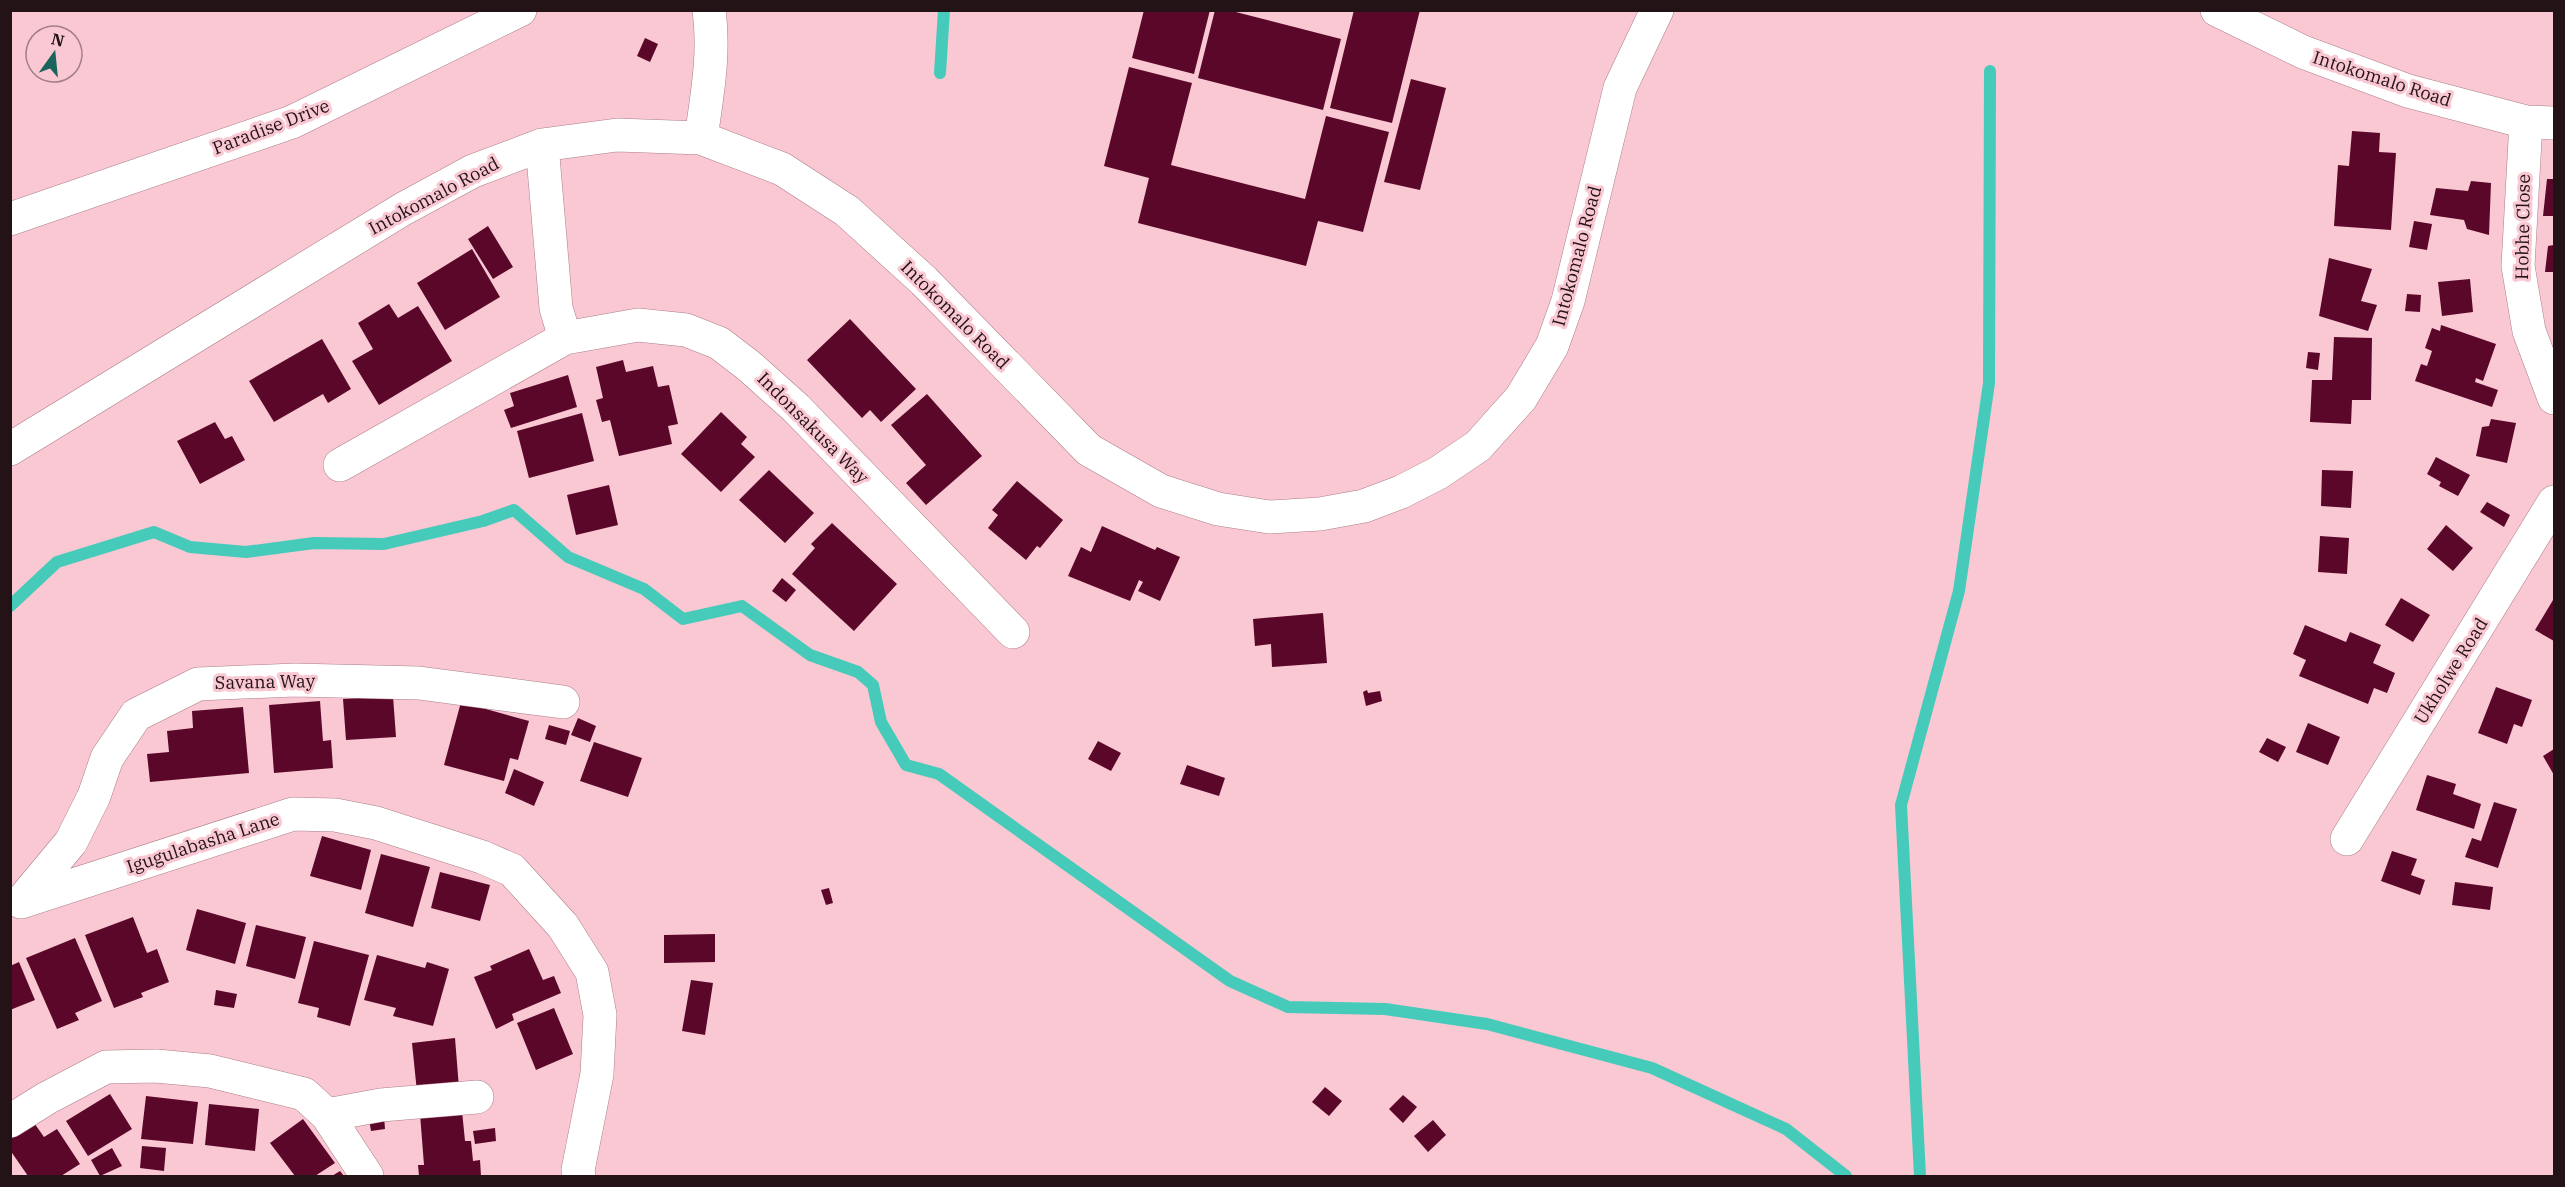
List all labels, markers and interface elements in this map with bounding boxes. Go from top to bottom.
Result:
north arrow [24,24,84,84]
text: N [49,28,67,51]
street label: Intokomalo Road [2310,45,2454,112]
street label: Paradise Drive [209,94,332,159]
street label: Intokomalo Road [365,152,503,240]
street label: Hobhe Close [2510,174,2535,280]
street label: Intokomalo Road [1547,183,1606,329]
street label: Intokomalo Road [896,256,1015,374]
street label: Indonsakusa Way [753,367,874,489]
street label: Ukholwe Road [2409,613,2492,728]
street label: Savana Way [215,669,316,694]
street label: Igugulabasha Lane [123,807,282,878]

